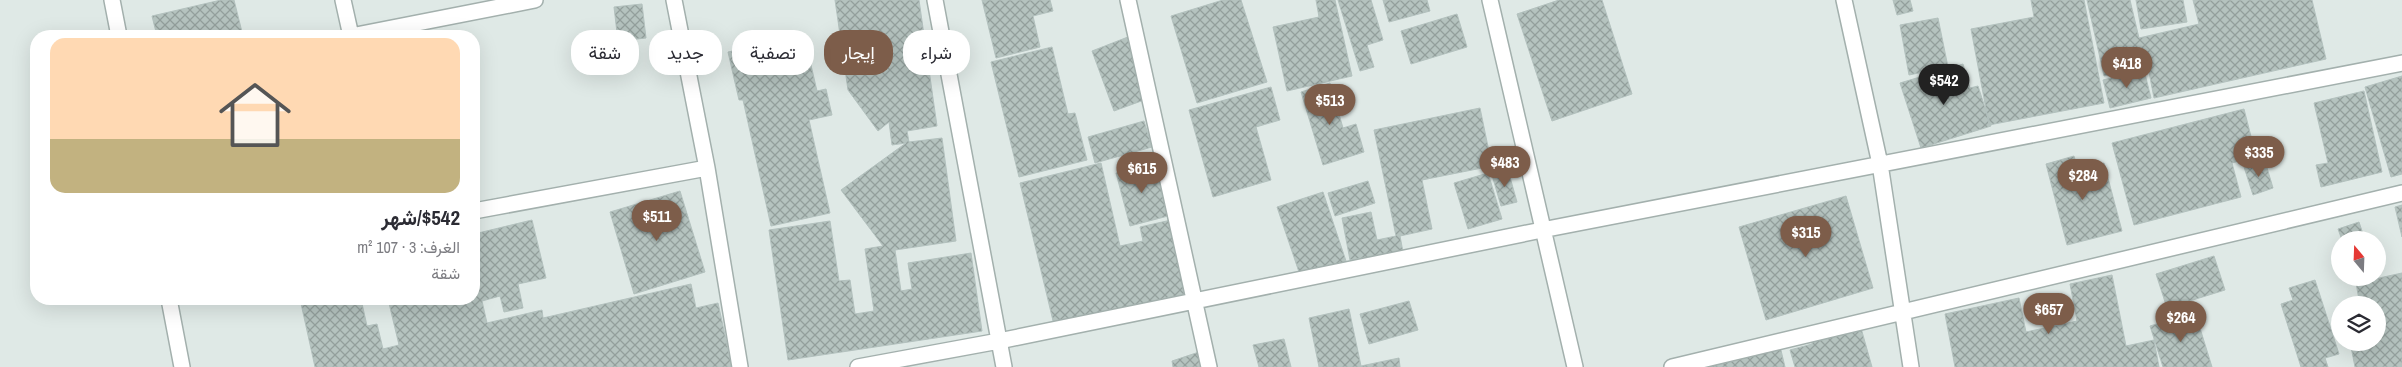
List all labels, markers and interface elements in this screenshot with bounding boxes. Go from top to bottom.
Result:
chip: شقة [571,30,639,75]
chip: جديد [649,30,722,75]
chip: تصفية [732,30,814,75]
chip: إيجار [824,30,893,75]
chip: شراء [903,30,970,75]
pin: $418 [2097,46,2157,89]
text: $418 [2112,52,2142,74]
pin: $542 [1914,64,1974,106]
text: $542 [1929,69,1959,91]
icon: home [210,70,300,160]
pin: $513 [1300,84,1360,126]
text: $513 [1315,89,1345,111]
pin: $335 [2229,136,2289,178]
text: $335 [2244,141,2274,163]
pin: $483 [1475,146,1535,188]
text: $483 [1490,151,1520,173]
pin: $615 [1112,152,1172,194]
text: $615 [1127,157,1157,179]
pin: $284 [2053,158,2113,201]
text: $284 [2068,164,2098,186]
pin: $511 [627,200,687,242]
text: $542/شهر [381,203,460,232]
text: $511 [643,205,671,227]
pin: $315 [1776,216,1836,258]
text: $315 [1791,221,1821,243]
north arrow [2331,231,2386,286]
map controls [2331,231,2386,351]
text: الغرف: 3 · 107 m² [357,236,460,258]
text: شقة [431,262,460,284]
pin: $657 [2019,292,2079,335]
button: layers [2331,296,2386,351]
text: $657 [2034,298,2064,320]
pin: $264 [2151,300,2211,343]
text: $264 [2166,306,2196,328]

